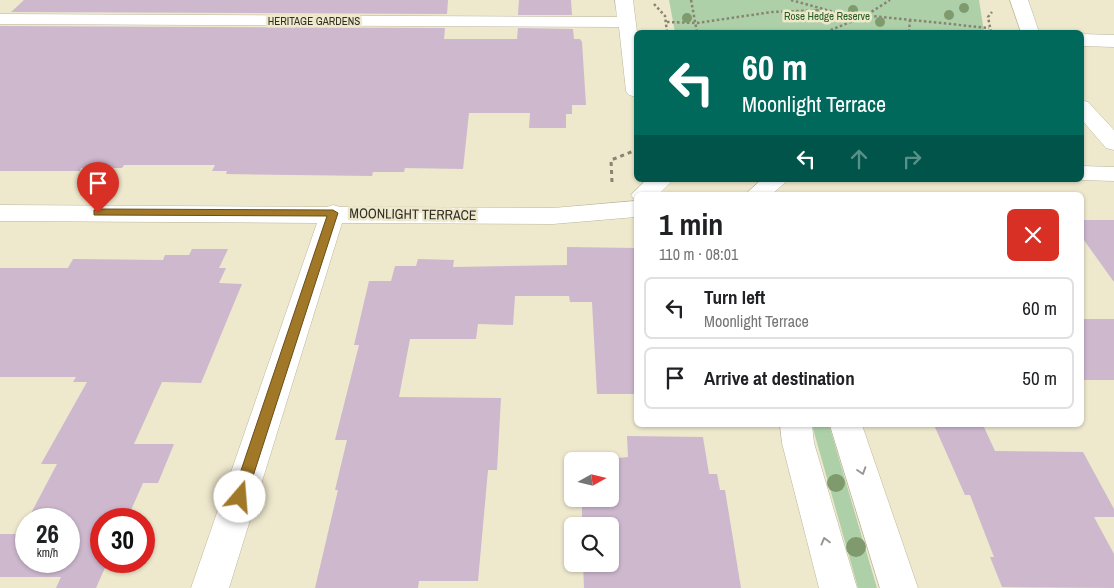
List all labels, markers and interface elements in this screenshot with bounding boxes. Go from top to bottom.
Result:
park label: Rose Hedge Reserve [784,9,870,23]
street label: HERITAGE GARDENS [268,14,360,28]
text: 60 m [742,44,807,91]
icon: left [659,50,724,115]
text: Moonlight Terrace [742,89,886,119]
icon: left [792,145,820,173]
icon: ahead [845,145,873,173]
icon: right [898,145,926,173]
pin [77,162,119,213]
icon: arrive [84,169,112,197]
street label: MOONLIGHT TERRACE [349,204,477,224]
text: 1 min [659,204,723,244]
button: close [1007,209,1059,261]
text: 110 m · 08:01 [659,243,738,265]
text: Turn left [704,284,765,310]
icon: left [661,294,689,322]
text: 60 m [1022,295,1057,321]
text: Moonlight Terrace [704,310,809,332]
icon: arrive [661,364,689,392]
text: Arrive at destination [704,365,855,391]
text: 50 m [1022,365,1057,391]
north arrow [564,452,619,508]
map controls [564,452,619,572]
one-way arrow [856,467,866,475]
position arrow [213,470,265,522]
speed limit sign: 30 [90,508,155,573]
text: 26 [36,517,59,551]
button: search [564,517,619,572]
one-way arrow [820,537,831,545]
text: km/h [37,545,58,561]

